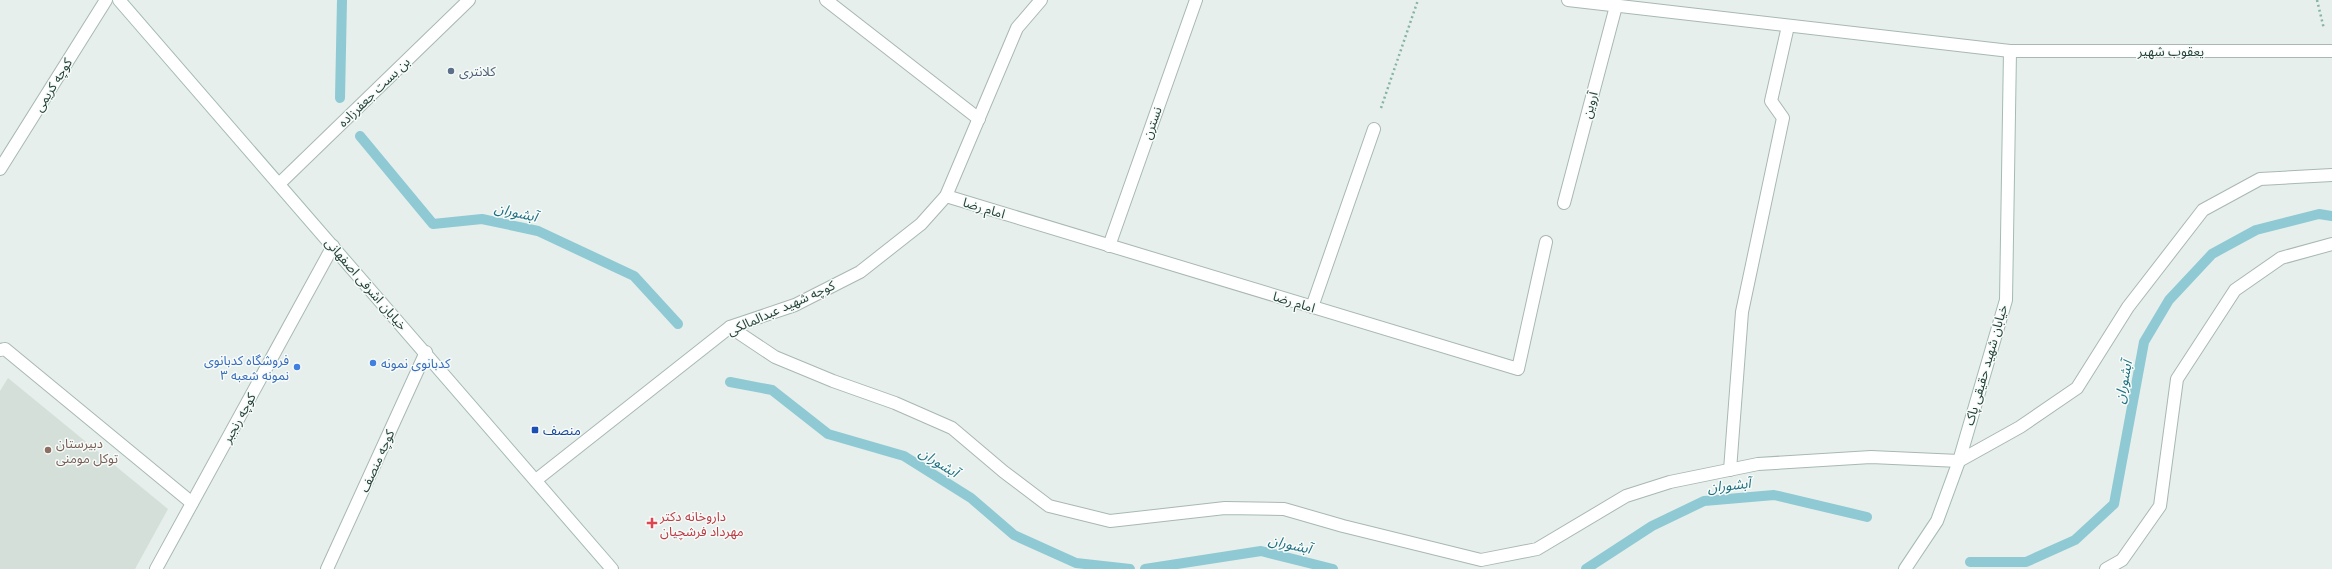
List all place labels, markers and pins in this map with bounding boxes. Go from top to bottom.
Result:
place label: کلانتری [459,63,496,80]
marker: کلانتری [446,66,456,76]
place label: فروشگاه کدبانوی نمونه شعبه ۳ [204,352,289,384]
place label: کدبانوی نمونه [381,355,451,372]
marker: کدبانوی نمونه [368,358,378,368]
marker: فروشگاه کدبانوی نمونه شعبه ۳ [292,362,302,372]
place label: منصف [543,422,581,439]
marker: منصف [530,425,540,435]
place label: دبیرستان توکل مومنی [56,435,118,467]
marker: دبیرستان توکل مومنی [43,445,53,455]
place label: داروخانه دکتر مهرداد فرشچیان [659,508,744,541]
marker: داروخانه دکتر مهرداد فرشچیان [647,518,657,528]

